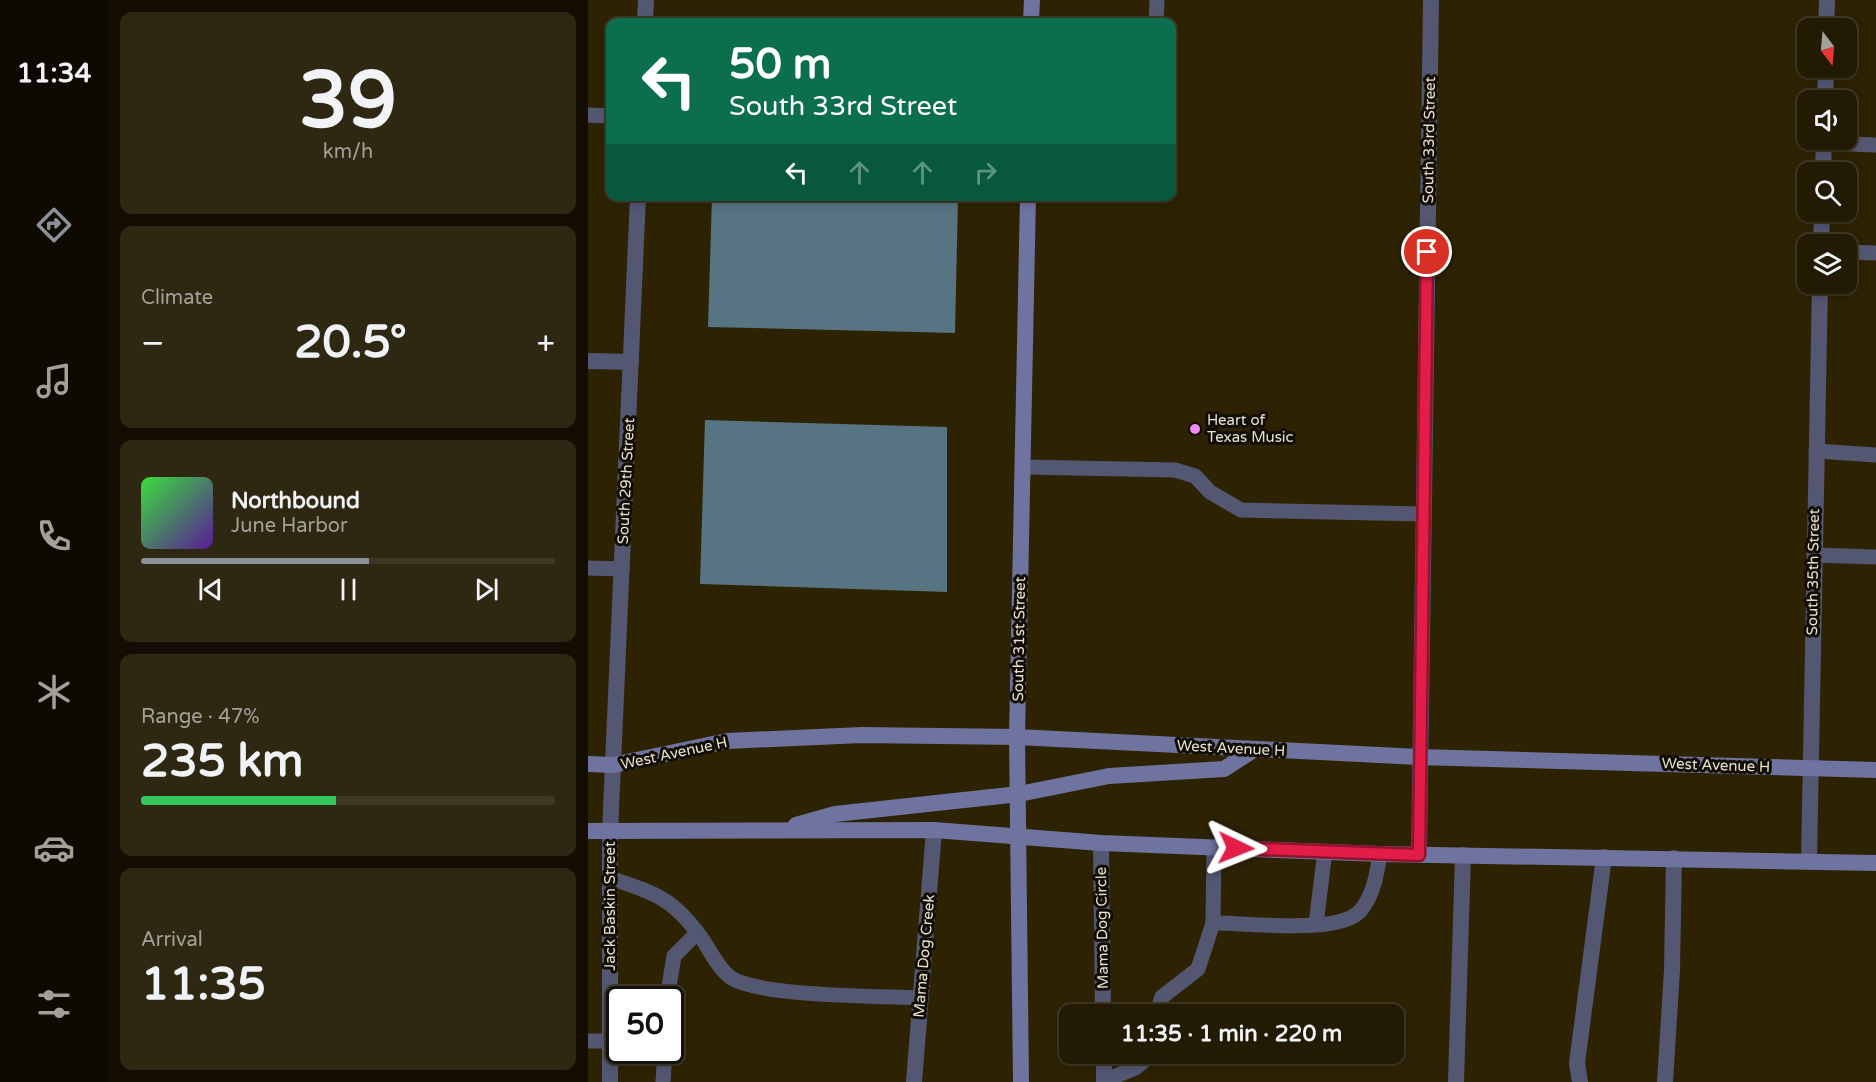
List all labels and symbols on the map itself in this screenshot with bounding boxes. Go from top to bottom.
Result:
north arrow [1797,18,1857,78]
street label: South 33rd Street [1419,76,1439,204]
pin [1401,226,1452,277]
place label: Heart of Texas Music [1207,411,1294,446]
street label: South 29th Street [614,417,638,545]
marker: Heart of Texas Music [1188,422,1202,436]
street label: South 35th Street [1803,508,1823,636]
street label: South 31st Street [1009,576,1029,702]
street label: West Avenue H [619,733,729,773]
street label: West Avenue H [1176,736,1286,760]
street label: West Avenue H [1661,754,1771,776]
position arrow [1204,816,1268,880]
street label: Jack Baskin Street [601,841,619,971]
street label: Mama Dog Circle [1092,867,1112,989]
street label: Mama Dog Creek [910,894,938,1018]
speed limit sign: 50 [606,986,684,1064]

